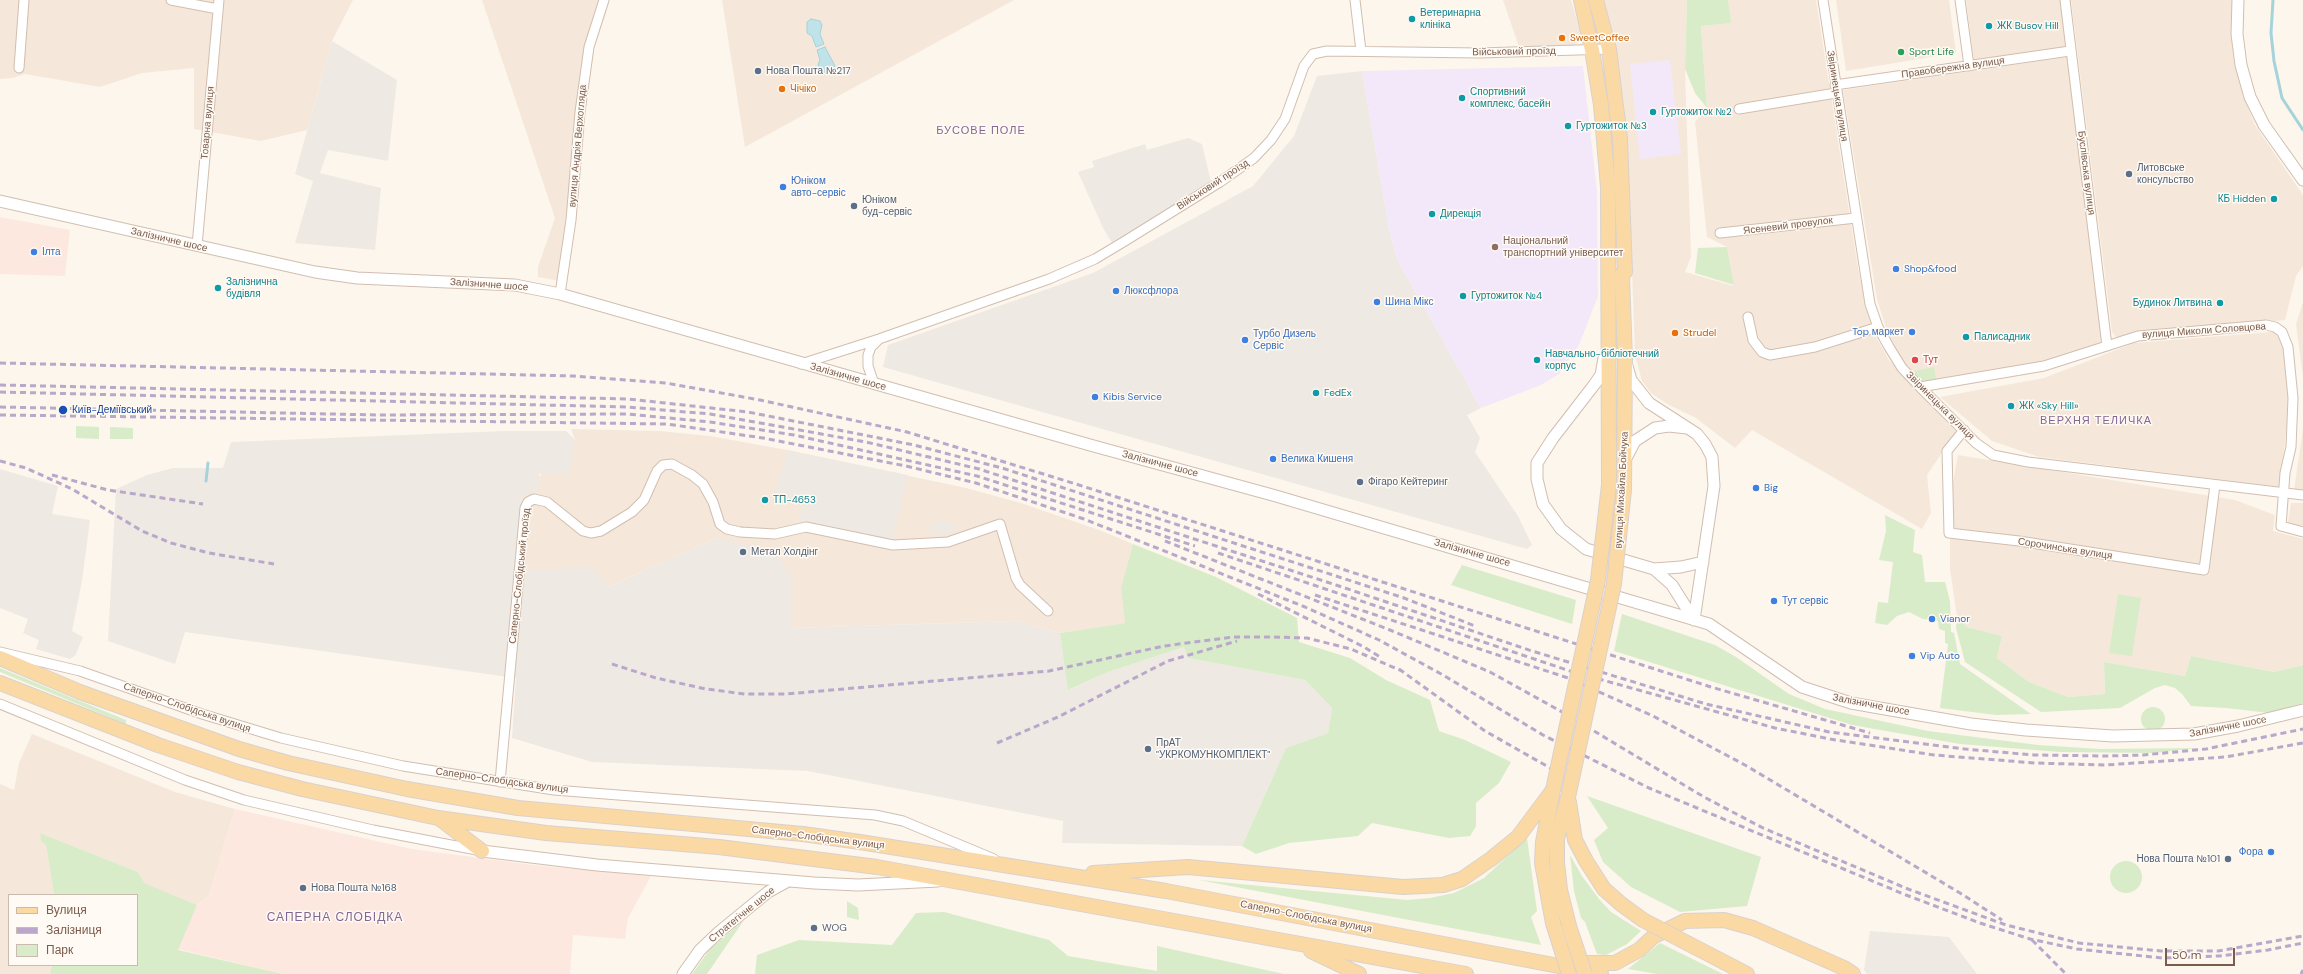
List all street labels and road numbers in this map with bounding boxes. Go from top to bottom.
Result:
street label: Військовий проїзд [1472,45,1556,59]
street label: Звіринецька вулиця [1824,50,1850,142]
street label: Правобережна вулиця [1901,55,2005,81]
street label: вулиця Андрія Верхогляда [567,84,589,208]
street label: Товарна вулиця [199,86,217,160]
street label: Буслівська вулиця [2075,130,2097,216]
street label: Військовий проїзд [1175,157,1251,213]
street label: Ясеневий провулок [1742,215,1834,237]
street label: Залізничне шосе [129,225,209,255]
street label: Залізничне шосе [449,276,529,294]
street label: вулиця Миколи Соловцова [2142,321,2266,341]
street label: Залізничне шосе [809,360,887,394]
street label: Звіринецька вулиця [1903,369,1977,443]
street label: вулиця Михайла Бойчука [1613,431,1631,549]
street label: Залізничне шосе [1121,448,1199,480]
street label: Саперно-Слобідський проїзд [507,508,533,644]
street label: Залізничне шосе [1433,536,1511,570]
street label: Сорочинська вулиця [2017,536,2113,562]
street label: Саперно-Слобідська вулиця [122,681,252,735]
street label: Залізничне шосе [1831,692,1911,718]
street label: Залізничне шосе [2188,714,2268,740]
street label: Саперно-Слобідська вулиця [435,766,569,796]
street label: Саперно-Слобідська вулиця [751,824,885,852]
street label: Стратегічне шосе [706,885,778,945]
street label: Саперно-Слобідська вулиця [1239,898,1373,936]

